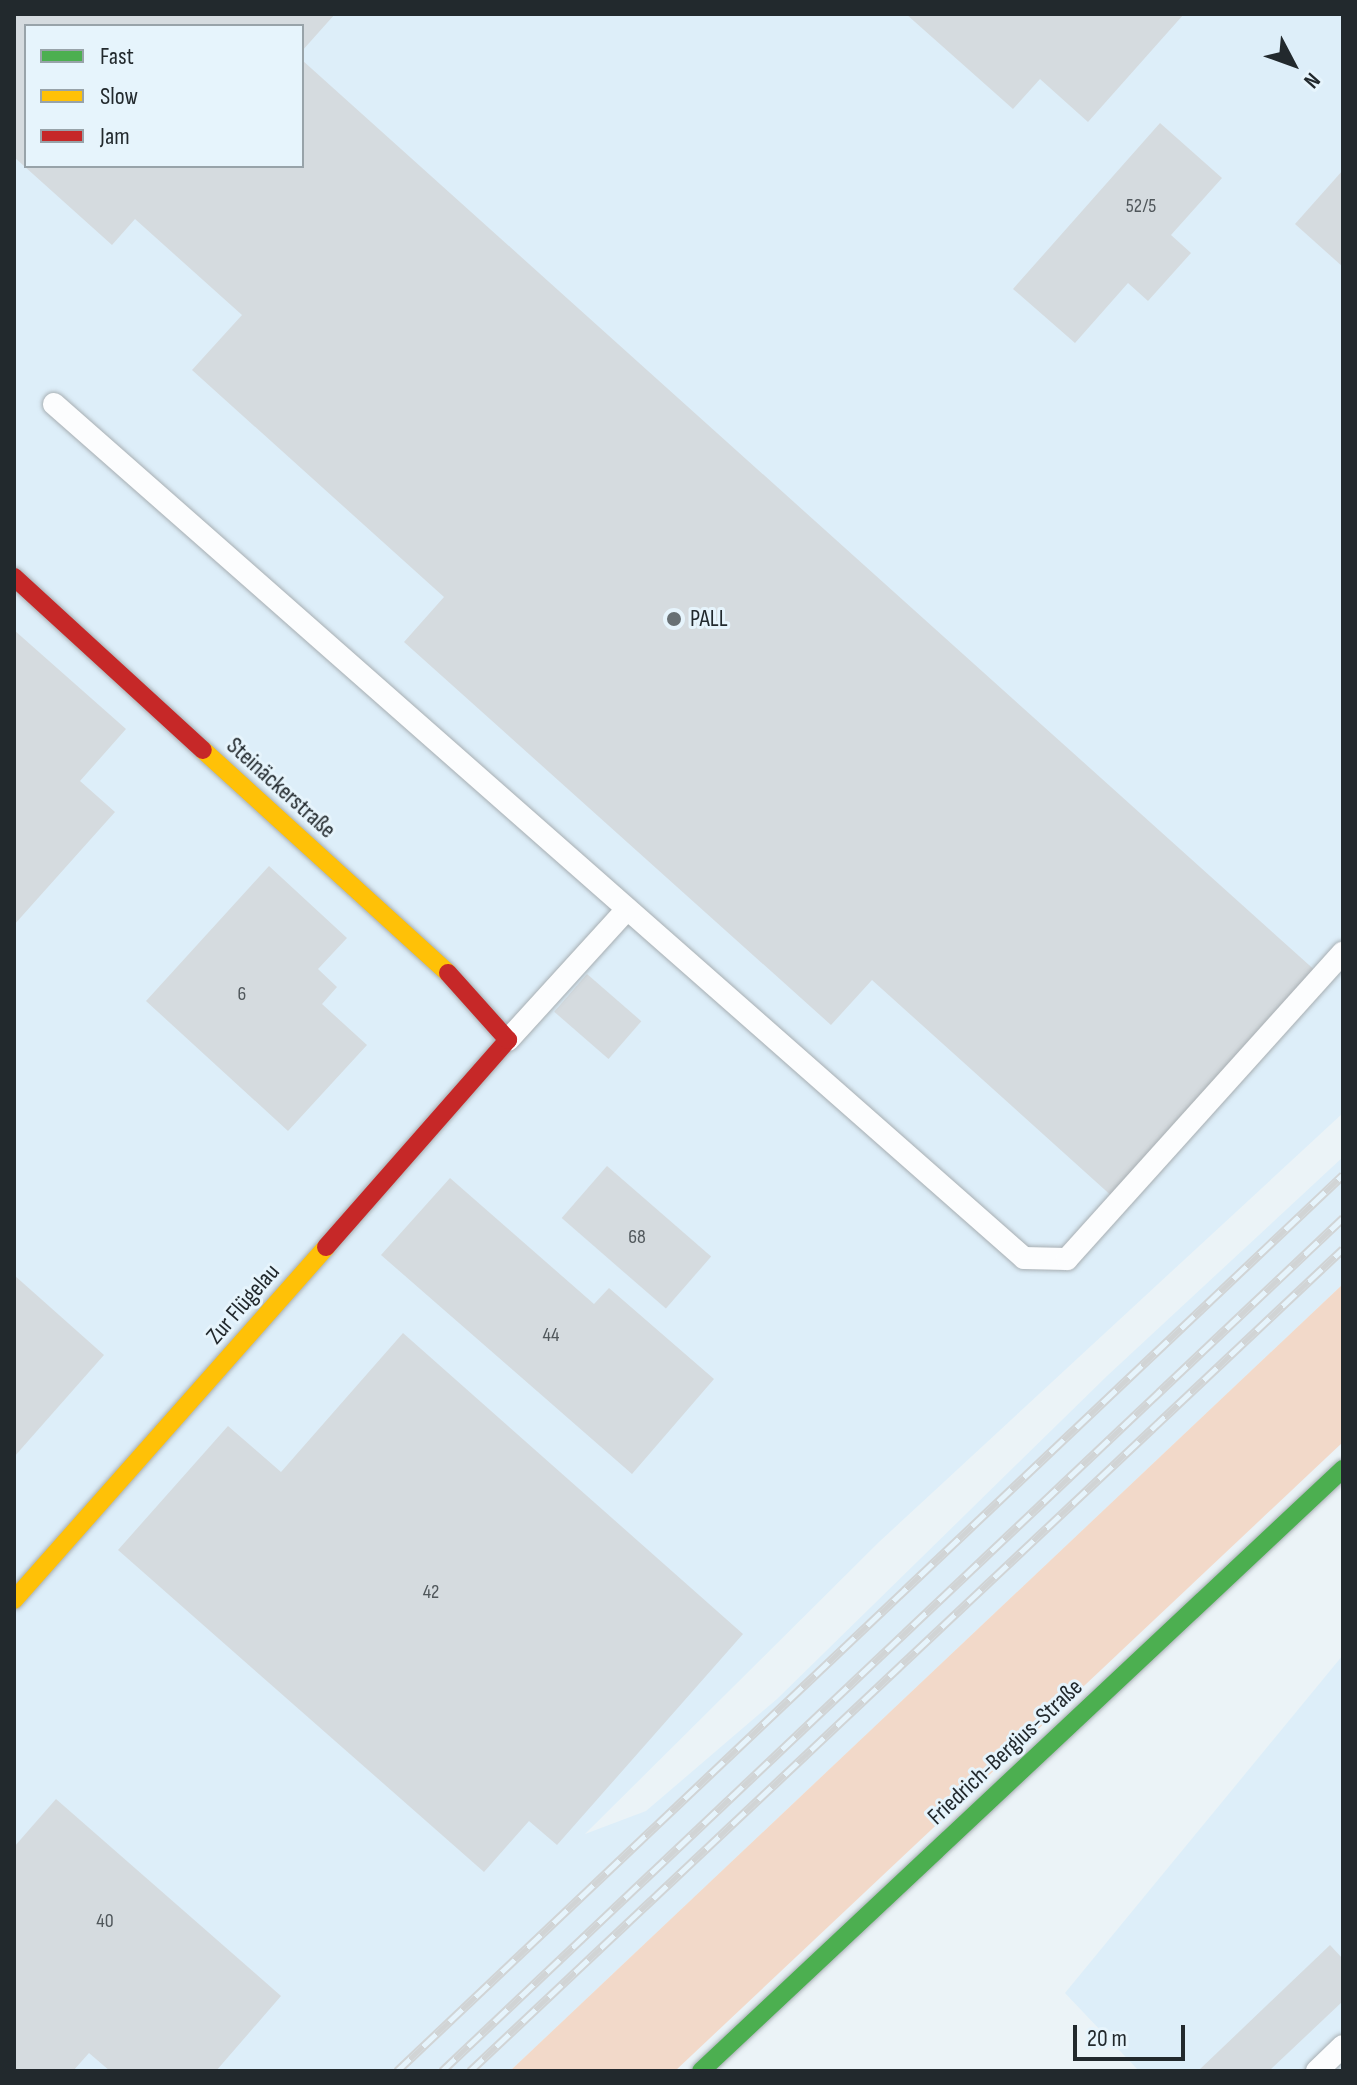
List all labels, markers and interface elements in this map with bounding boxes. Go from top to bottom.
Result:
legend [24,24,304,168]
north arrow [1253,24,1333,104]
text: Fast [100,42,134,71]
text: N [1297,67,1326,93]
text: Slow [100,82,138,111]
text: Jam [100,122,130,151]
house number: 52/5 [1126,194,1156,218]
place label: PALL [690,605,728,633]
marker: PALL [665,610,683,628]
street label: Steinäckerstraße [220,731,342,845]
house number: 6 [238,982,246,1006]
house number: 68 [628,1225,646,1249]
street label: Zur Flügelau [200,1258,286,1350]
house number: 44 [543,1323,559,1347]
house number: 42 [423,1580,439,1604]
street label: Friedrich-Bergius-Straße [922,1673,1088,1831]
house number: 40 [96,1909,114,1933]
scale bar [1077,2009,1189,2059]
text: 20 m [1087,2024,1127,2053]

